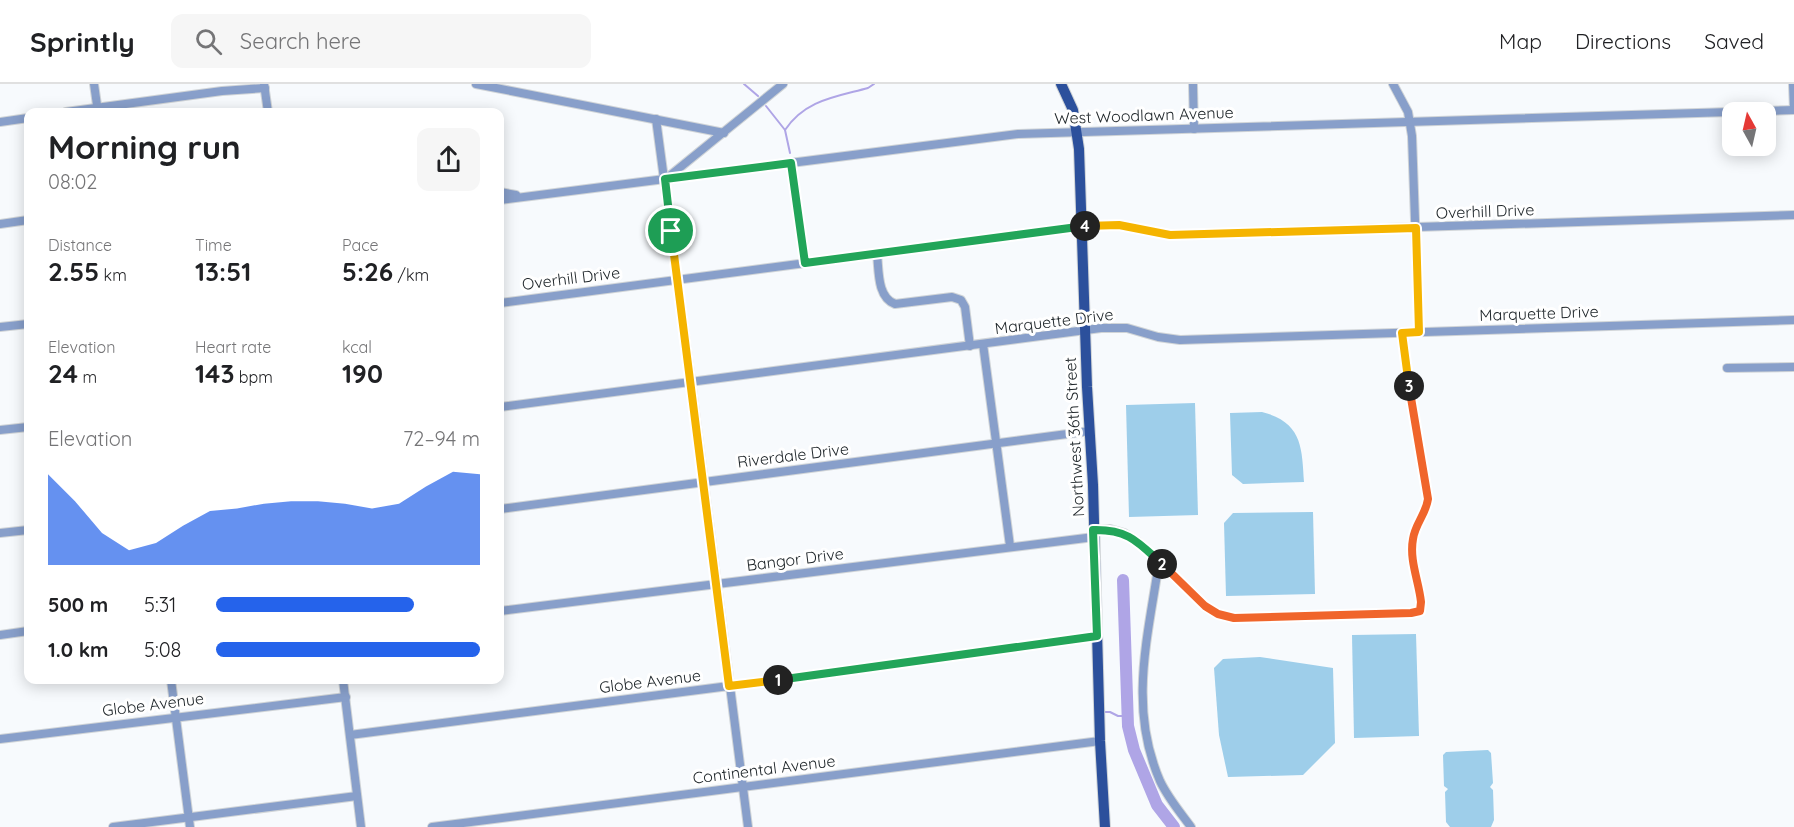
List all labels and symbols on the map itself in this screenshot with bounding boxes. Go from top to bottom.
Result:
street label: West Woodlawn Avenue [1054,102,1234,128]
north arrow [1722,102,1776,156]
street label: Overhill Drive [1435,199,1535,223]
pin [645,205,696,256]
pin: 4 [1070,211,1100,241]
street label: Overhill Drive [521,262,621,294]
street label: Marquette Drive [1479,301,1599,325]
street label: Marquette Drive [994,304,1114,338]
street label: Northwest 36th Street [1060,357,1088,517]
pin: 3 [1394,371,1424,401]
street label: Riverdale Drive [736,438,850,472]
street label: Bangor Drive [745,543,845,575]
pin: 2 [1147,549,1177,579]
street label: Globe Avenue [598,665,702,697]
pin: 1 [763,665,793,695]
street label: Globe Avenue [101,688,205,720]
street label: Continental Avenue [691,750,837,788]

